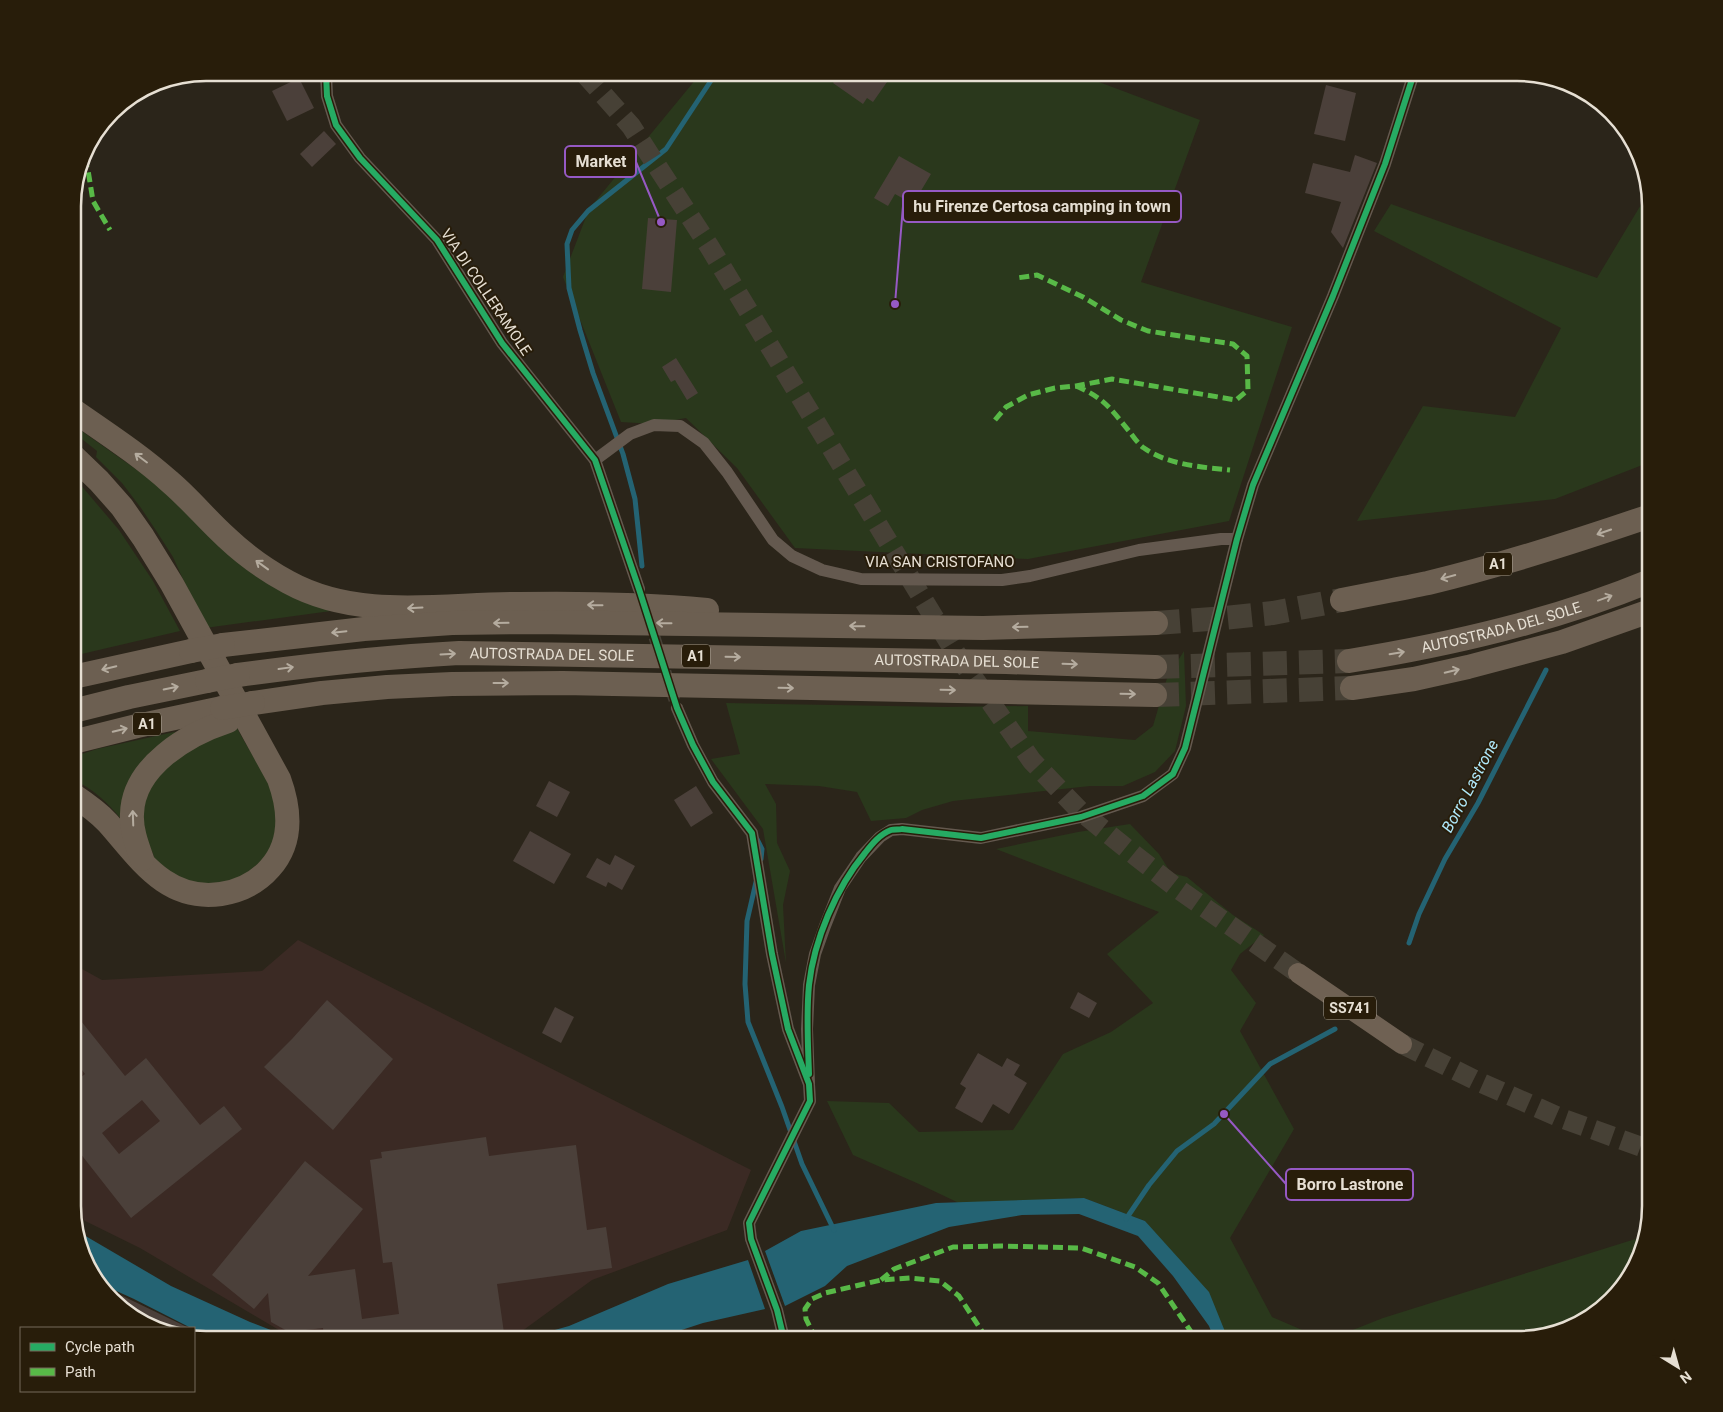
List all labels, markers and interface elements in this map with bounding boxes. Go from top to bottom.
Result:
callout: Market [565,146,636,177]
text: Market [576,152,627,171]
callout: hu Firenze Certosa camping in town [903,191,1181,222]
text: hu Firenze Certosa camping in town [913,197,1171,216]
street label: VIA DI COLLERAMOLE [437,225,535,359]
one-way arrow [135,452,148,463]
one-way arrow [1597,527,1613,537]
road number: A1 [1484,552,1512,576]
street label: VIA SAN CRISTOFANO [865,553,1015,571]
one-way arrow [256,560,269,571]
one-way arrow [1441,573,1457,582]
one-way arrow [1597,593,1612,602]
street label: AUTOSTRADA DEL SOLE [1420,598,1584,657]
one-way arrow [587,600,604,610]
one-way arrow [407,603,423,612]
one-way arrow [493,618,509,627]
one-way arrow [656,618,672,628]
one-way arrow [850,622,866,631]
one-way arrow [1012,623,1028,632]
one-way arrow [331,627,347,636]
street label: AUTOSTRADA DEL SOLE [469,644,635,665]
road number: A1 [682,644,710,668]
one-way arrow [1389,647,1405,657]
one-way arrow [440,649,456,658]
street label: AUTOSTRADA DEL SOLE [874,651,1040,672]
one-way arrow [724,652,741,662]
one-way arrow [1062,659,1078,669]
one-way arrow [278,663,294,673]
one-way arrow [102,664,118,673]
one-way arrow [1443,666,1459,675]
one-way arrow [492,678,509,688]
one-way arrow [163,683,179,692]
one-way arrow [778,683,794,692]
one-way arrow [940,686,956,695]
one-way arrow [1120,690,1136,699]
road number: A1 [133,712,161,736]
one-way arrow [111,725,127,734]
water label: Borro Lastrone [1438,736,1502,836]
one-way arrow [128,811,137,827]
road number: SS741 [1324,996,1376,1020]
callout: Borro Lastrone [1286,1169,1413,1200]
text: Borro Lastrone [1297,1175,1404,1194]
legend [20,1327,195,1392]
text: Cycle path [65,1338,135,1356]
north arrow [1653,1342,1703,1392]
text: Path [65,1363,96,1381]
text: N [1677,1368,1695,1387]

